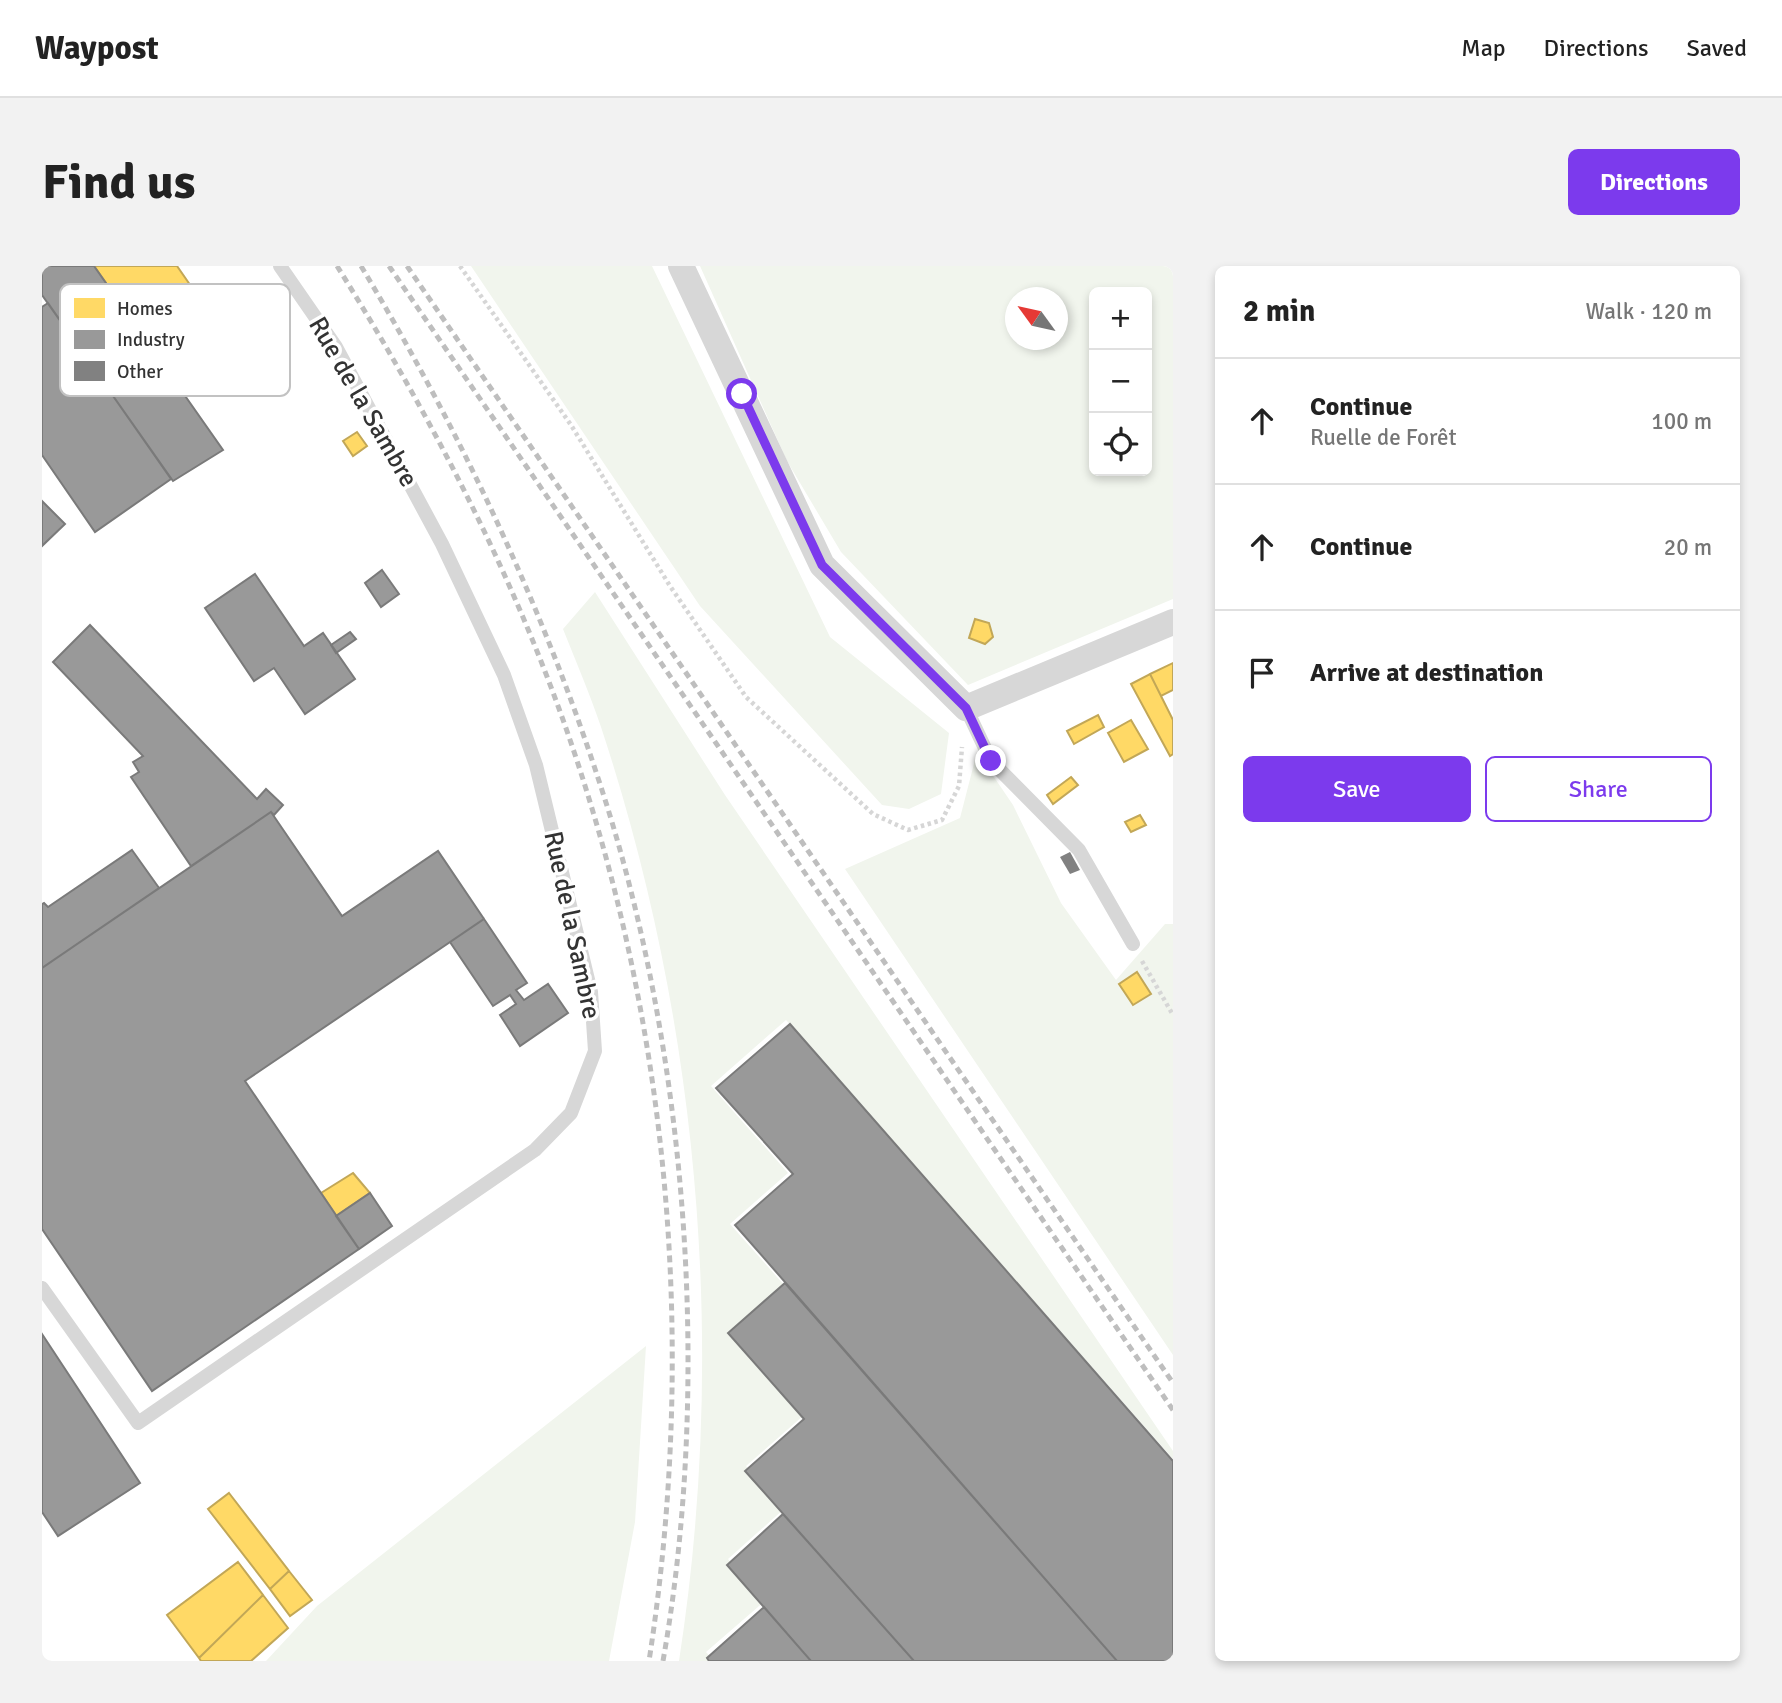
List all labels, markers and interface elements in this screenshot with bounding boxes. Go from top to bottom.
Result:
text: Waypost [35,28,159,69]
text: Map [1461,33,1506,63]
text: Directions [1544,33,1649,63]
text: Saved [1687,33,1747,63]
button: Directions [1568,149,1740,215]
text: Find us [42,152,195,212]
legend [60,284,290,396]
north arrow [1005,287,1068,350]
map controls [1089,287,1152,476]
button: + [1089,287,1152,350]
text: 2 min [1243,293,1315,330]
text: Homes [117,297,173,321]
text: Walk · 120 m [1586,297,1712,326]
street label: Rue de la Sambre [301,311,425,493]
text: Industry [117,328,185,352]
button: − [1089,350,1152,413]
text: Other [117,360,163,384]
route start [726,378,757,409]
text: Continue [1310,391,1412,423]
icon: ahead [1243,402,1281,440]
text: 100 m [1651,407,1712,436]
button: locate [1089,413,1152,476]
text: Ruelle de Forêt [1310,423,1457,452]
icon: ahead [1243,528,1281,566]
text: Continue [1310,531,1412,563]
text: 20 m [1664,533,1712,562]
icon: arrive [1243,654,1281,692]
text: Arrive at destination [1310,657,1543,689]
route end [975,745,1006,776]
button: Save [1243,756,1471,822]
button: Share [1485,756,1712,822]
street label: Rue de la Sambre [536,828,608,1022]

